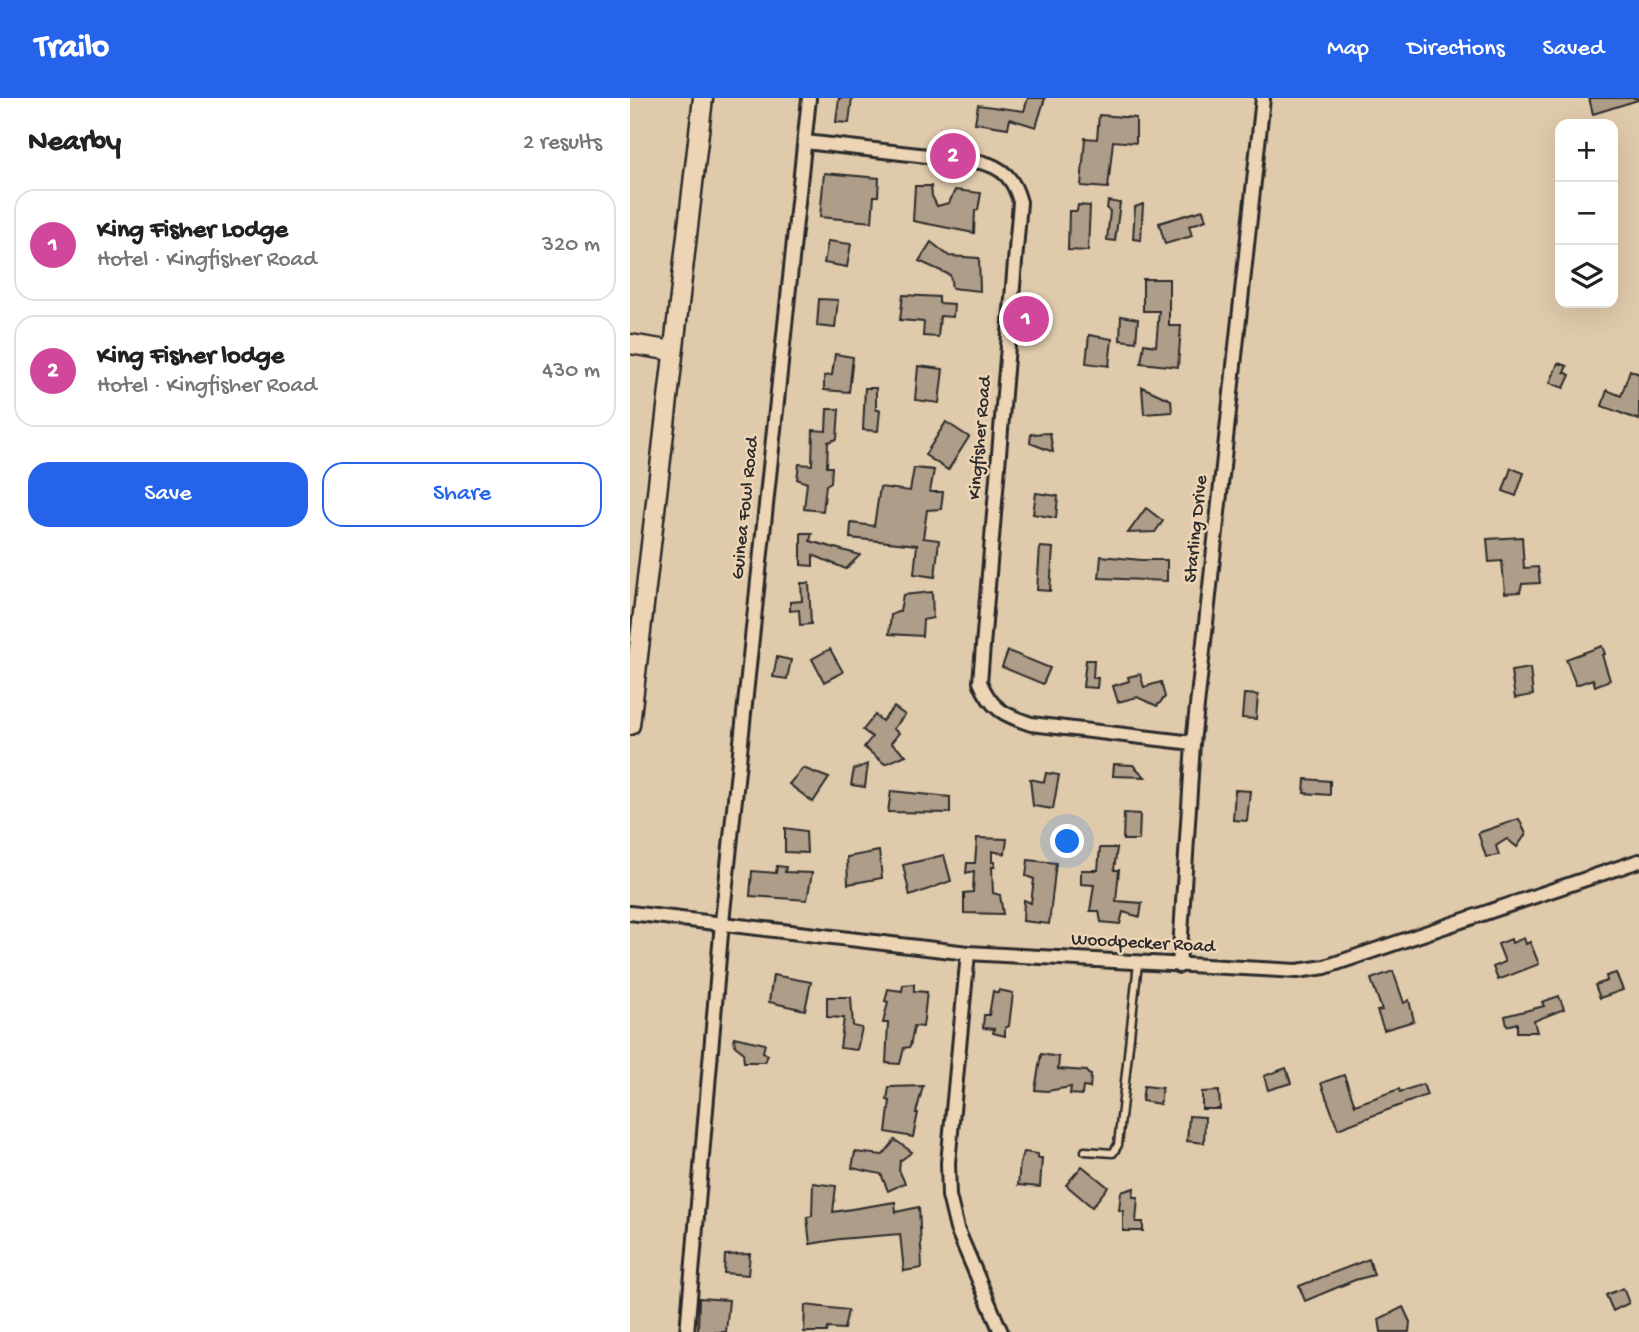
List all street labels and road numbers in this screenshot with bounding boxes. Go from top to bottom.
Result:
street label: Kingfisher Road [964,373,998,501]
street label: Guinea Fowl Road [727,434,765,581]
street label: Starling Drive [1180,474,1214,584]
street label: Woodpecker Road [1071,929,1217,959]

